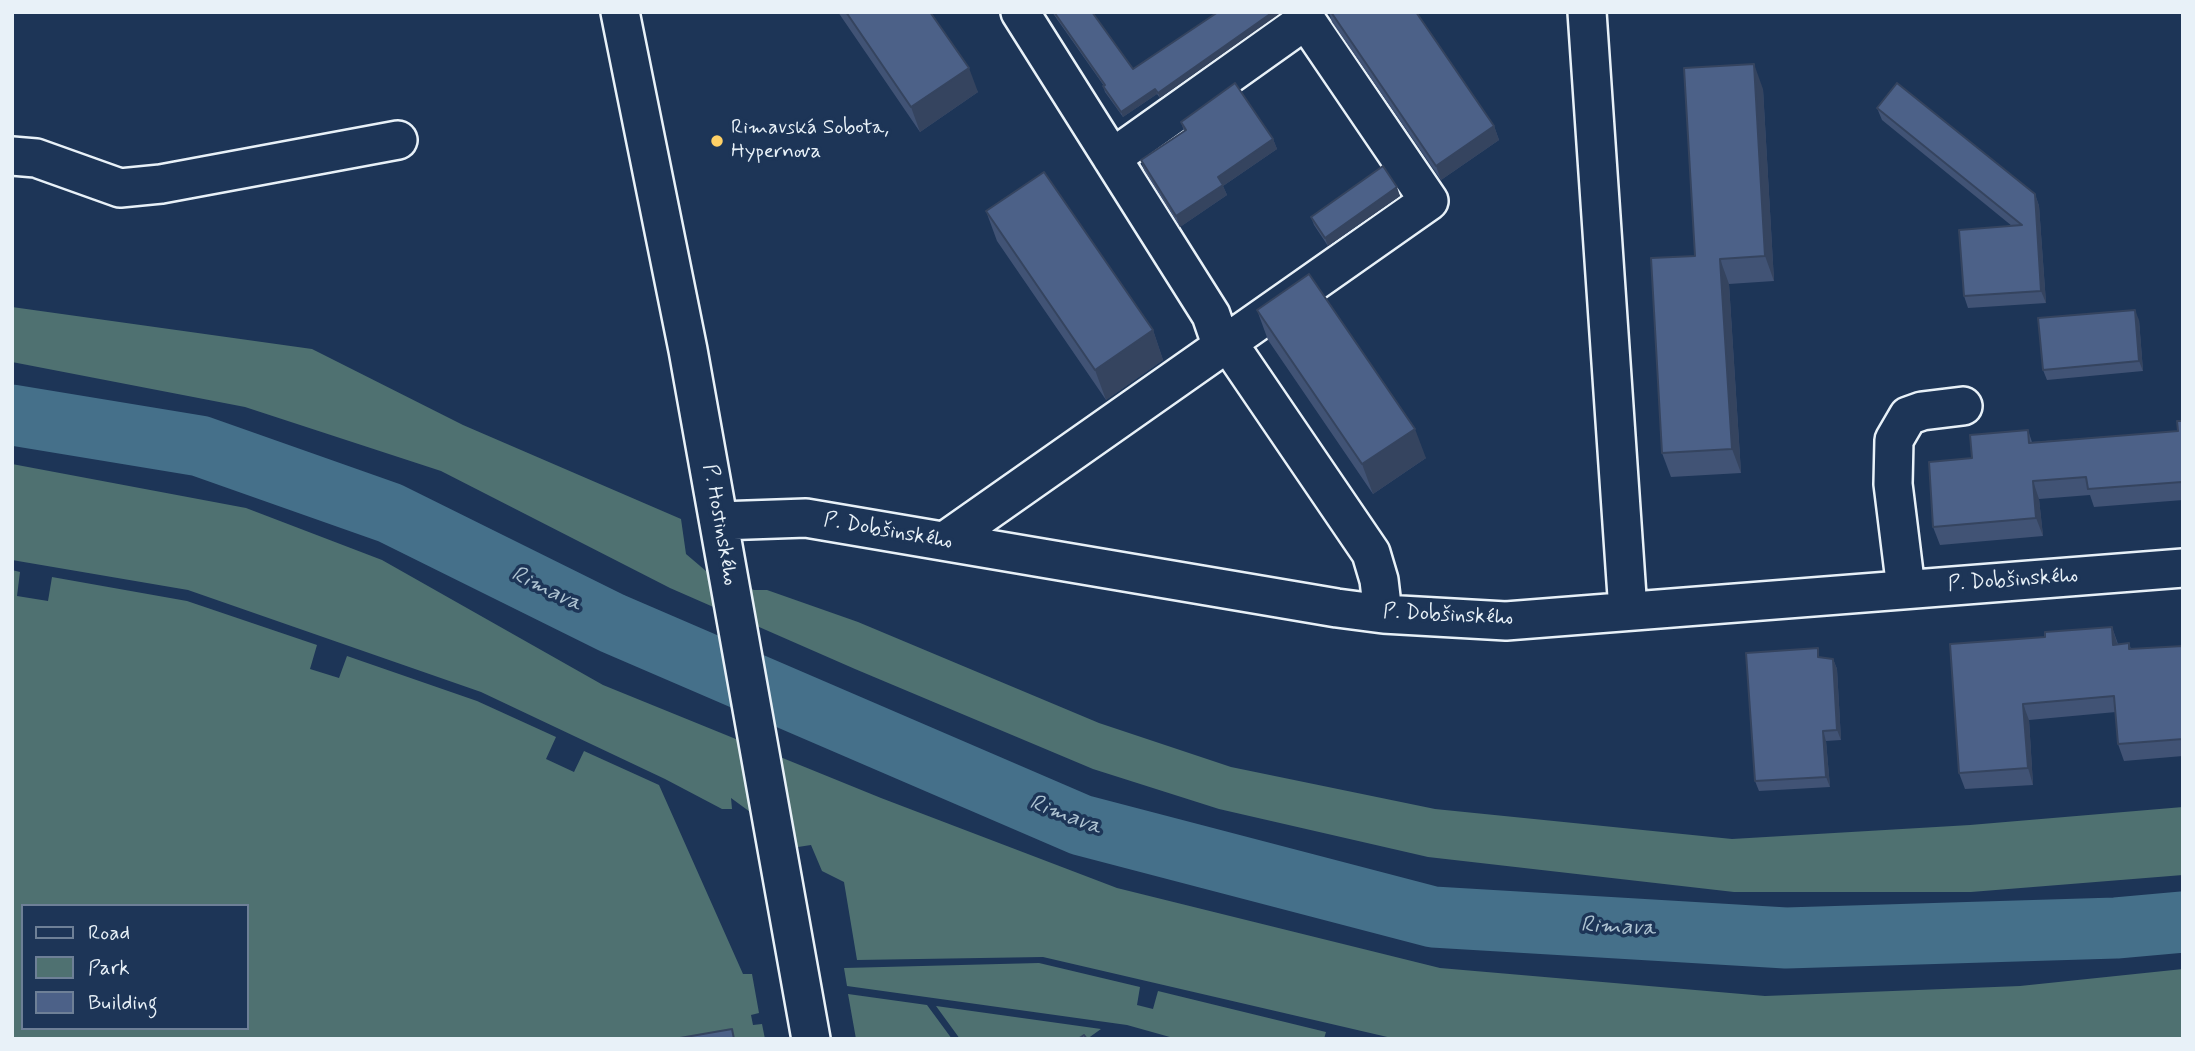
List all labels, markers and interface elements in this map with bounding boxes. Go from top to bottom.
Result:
place label: Rimavská Sobota, Hypernova [731,116,889,166]
marker: Rimavská Sobota, Hypernova [709,133,725,149]
street label: P. Hostinského [696,462,742,588]
street label: P. Dobšinského [822,508,954,556]
water label: Rimava [506,561,586,619]
street label: P. Dobšinského [1947,564,2079,598]
street label: P. Dobšinského [1382,600,1514,632]
water label: Rimava [1025,790,1105,842]
legend [21,904,248,1030]
water label: Rimava [1580,912,1656,944]
text: Road [88,919,130,947]
text: Park [88,954,130,982]
text: Building [88,989,158,1017]

